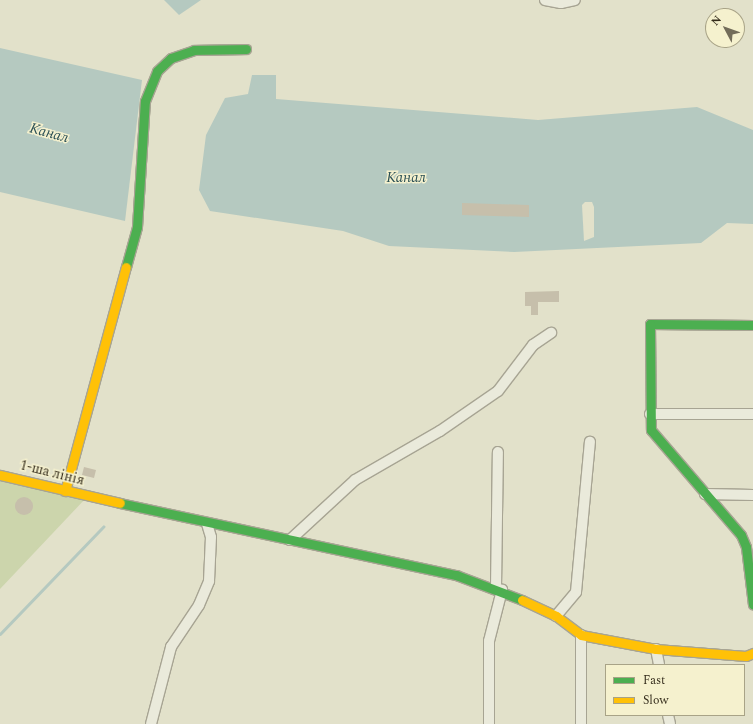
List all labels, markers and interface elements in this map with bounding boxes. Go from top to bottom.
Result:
north arrow [705,8,745,48]
text: N [707,11,726,29]
water label: Канал [28,119,70,147]
water label: Канал [386,169,426,187]
street label: 1-ша лінія [18,457,86,489]
legend [605,664,745,716]
text: Fast [643,671,665,690]
text: Slow [643,691,668,710]

